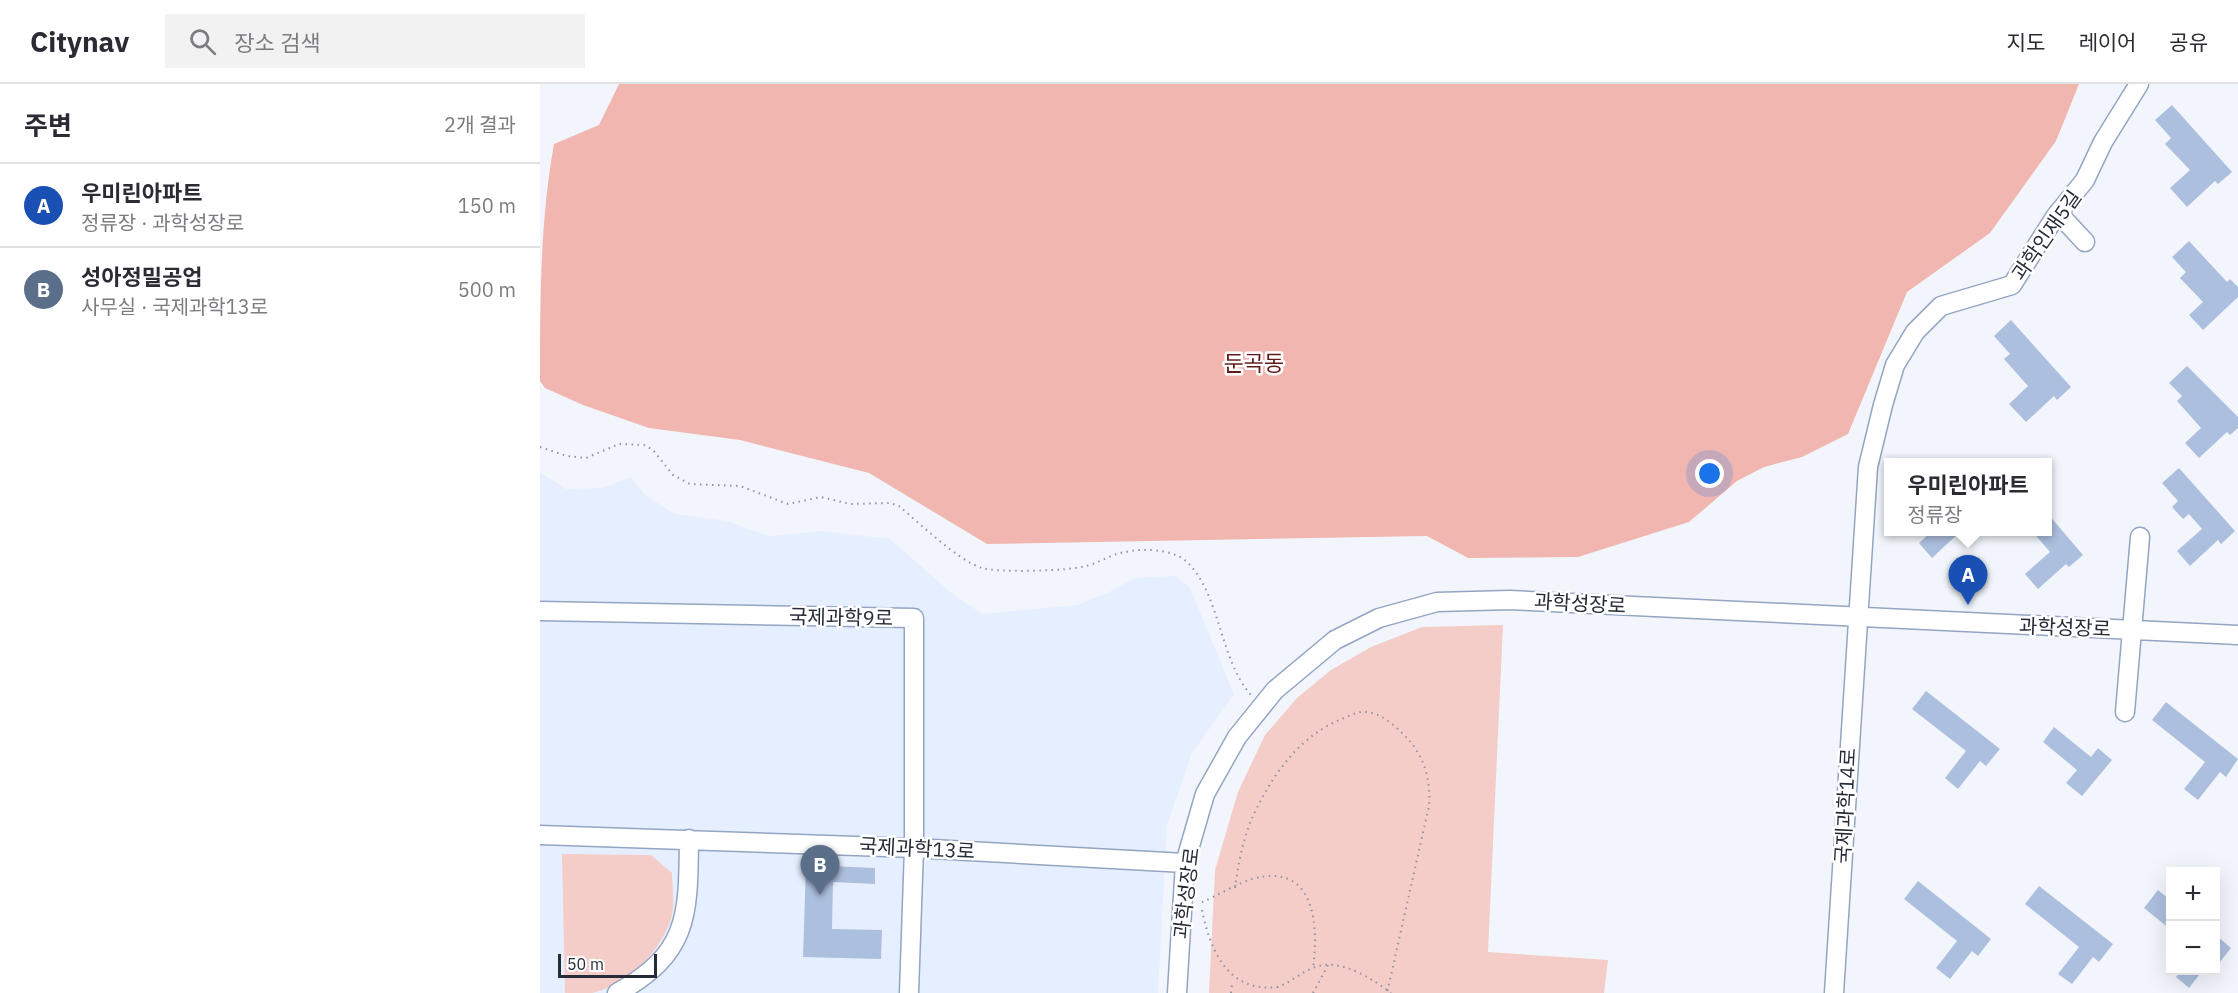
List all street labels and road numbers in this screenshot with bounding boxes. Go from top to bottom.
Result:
street label: 과학인재5길 [2005,185,2087,285]
street label: 과학성장로 [1533,587,1627,619]
street label: 국제과학9로 [789,603,893,631]
street label: 과학성장로 [2019,612,2111,642]
street label: 국제과학14로 [1828,747,1862,865]
street label: 국제과학13로 [858,831,976,865]
street label: 과학성장로 [1167,846,1205,940]

